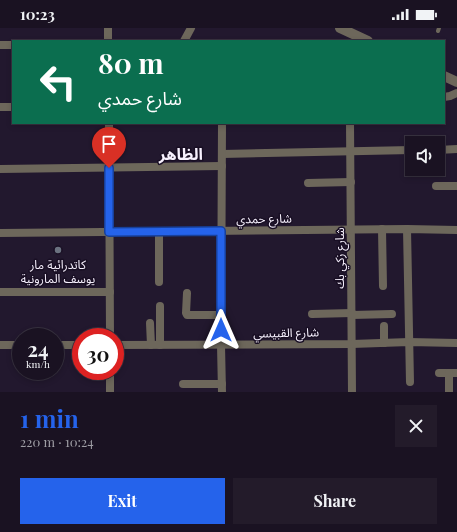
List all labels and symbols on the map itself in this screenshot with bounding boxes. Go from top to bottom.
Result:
pin [92,127,126,168]
district label: الظاهر [158,143,203,164]
street label: شارع حمدي [236,210,292,229]
street label: شارع زكي بك [331,227,350,289]
marker: كاتدرائية مار يوسف المارونية [53,245,63,255]
place label: كاتدرائية مار يوسف المارونية [21,256,95,286]
position arrow [200,309,242,351]
street label: شارع القبيسي [253,323,319,343]
speed limit sign: 30 [72,328,124,380]

